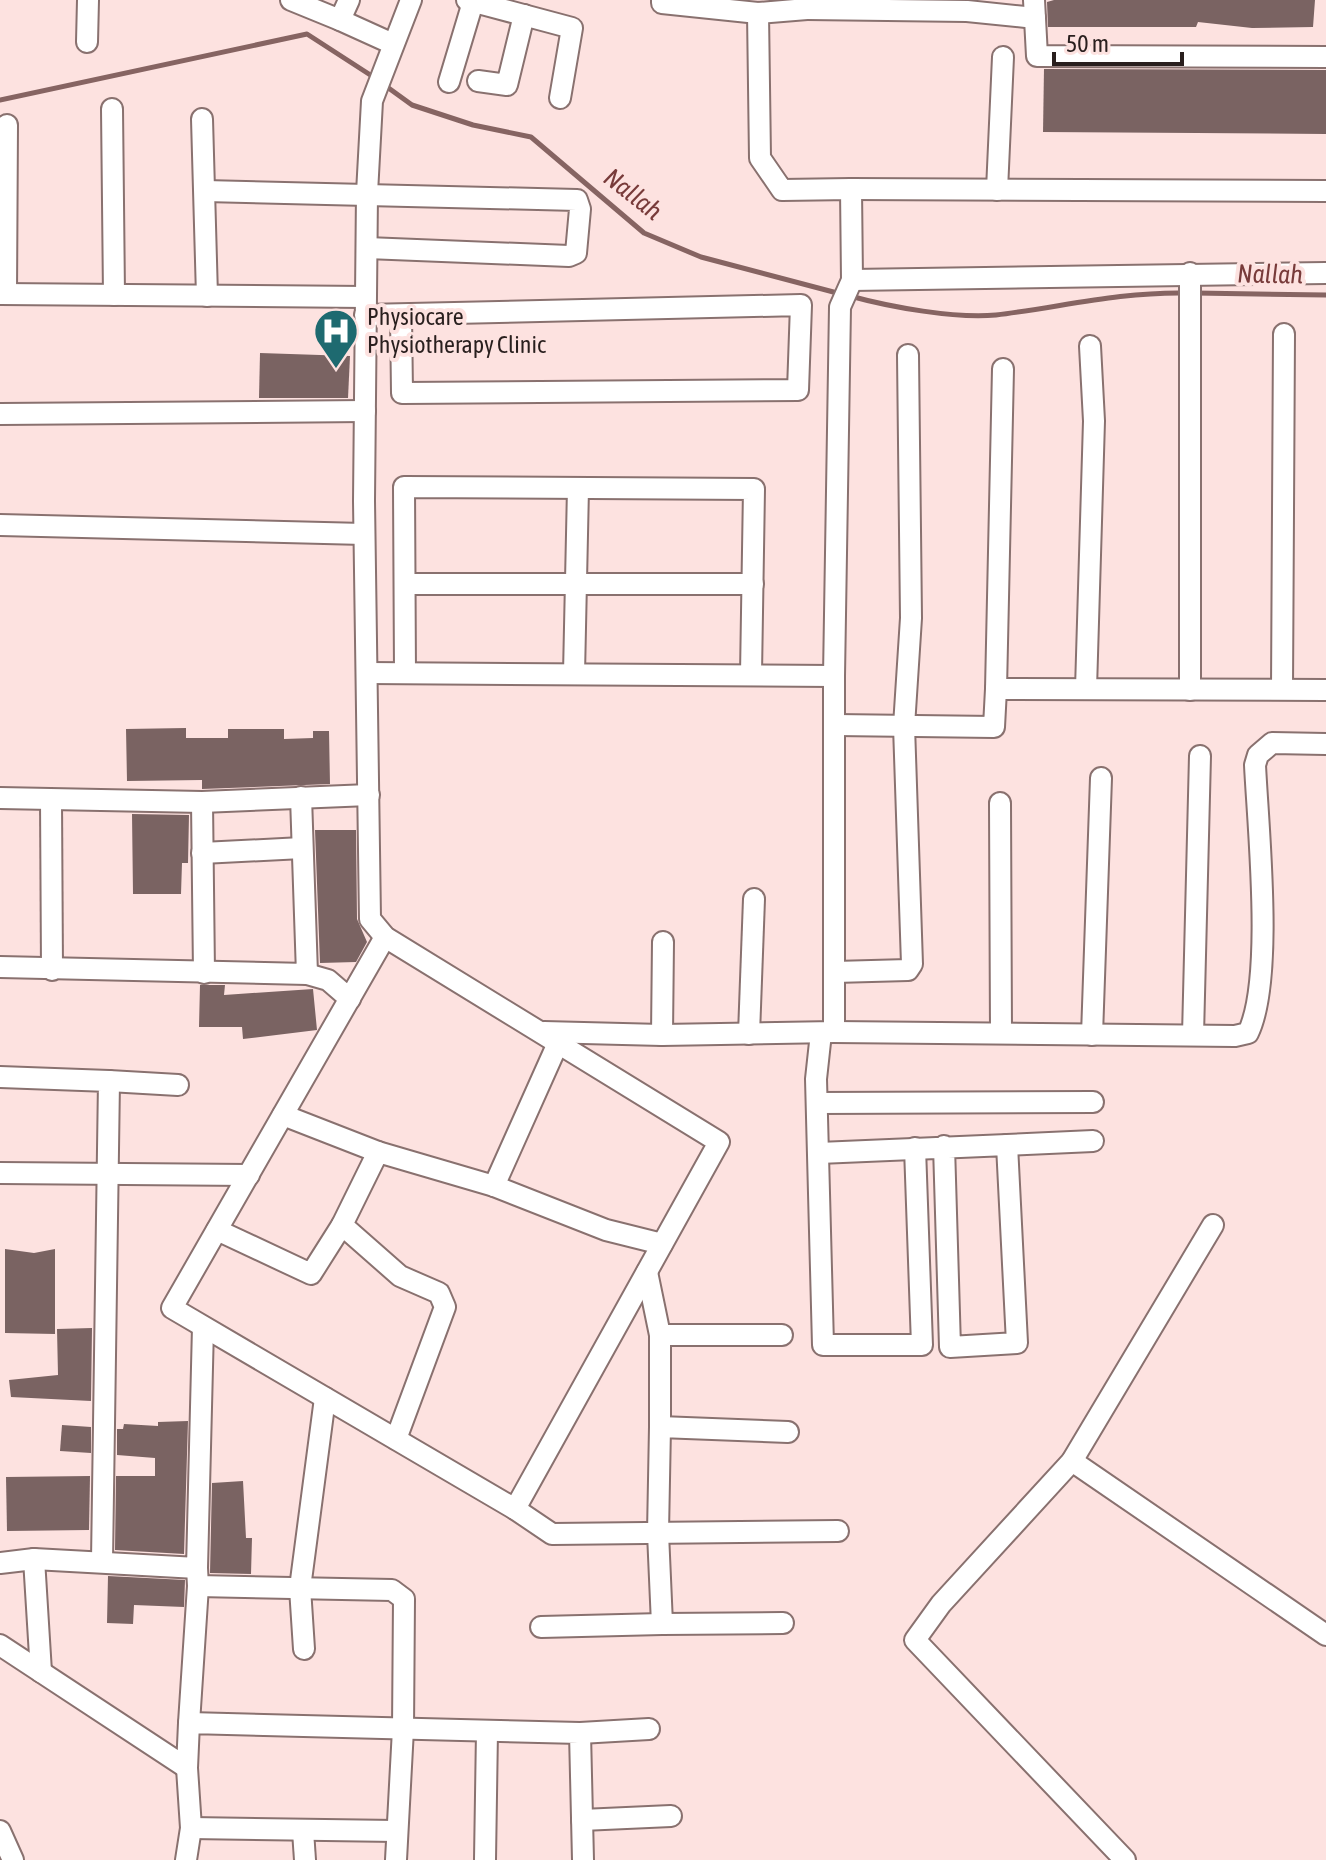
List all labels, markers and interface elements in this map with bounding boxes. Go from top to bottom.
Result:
scale bar [1054,16,1182,66]
text: 50 m [1066,30,1109,57]
water label: Nallah [598,162,668,226]
water label: Nallah [1237,258,1303,290]
place label: Physiocare Physiotherapy Clinic [367,303,546,358]
hospital icon: Physiocare Physiotherapy Clinic [312,307,360,370]

